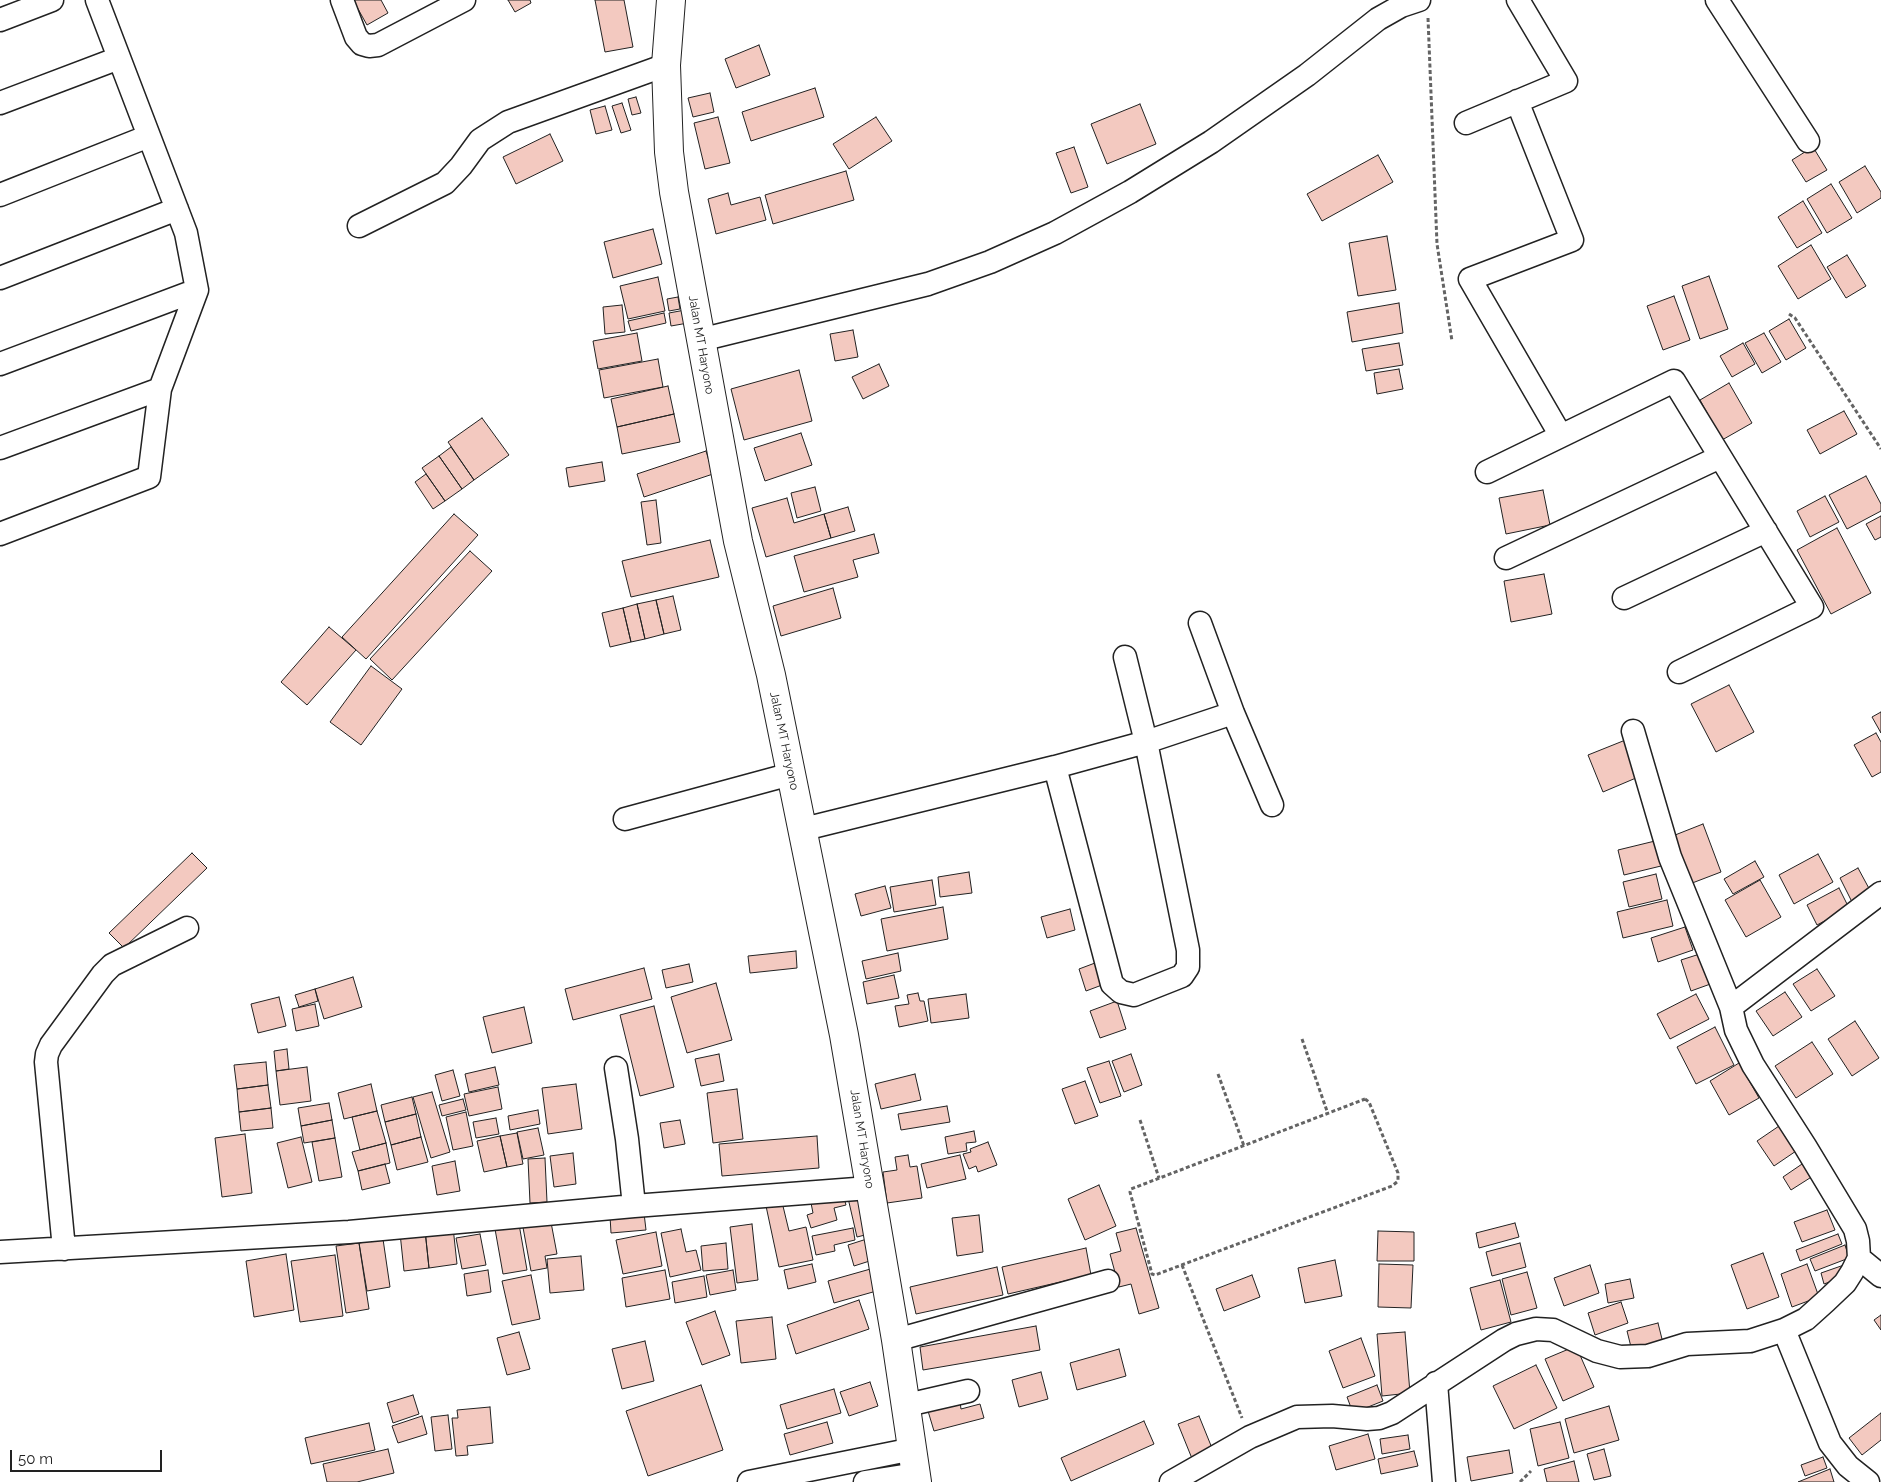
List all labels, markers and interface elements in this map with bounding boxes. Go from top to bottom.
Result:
street label: Jalan MT Haryono [685,294,717,396]
street label: Jalan MT Haryono [767,691,801,791]
street label: Jalan MT Haryono [847,1088,877,1190]
scale bar [12,1440,165,1472]
text: 50 m [18,1450,53,1468]

